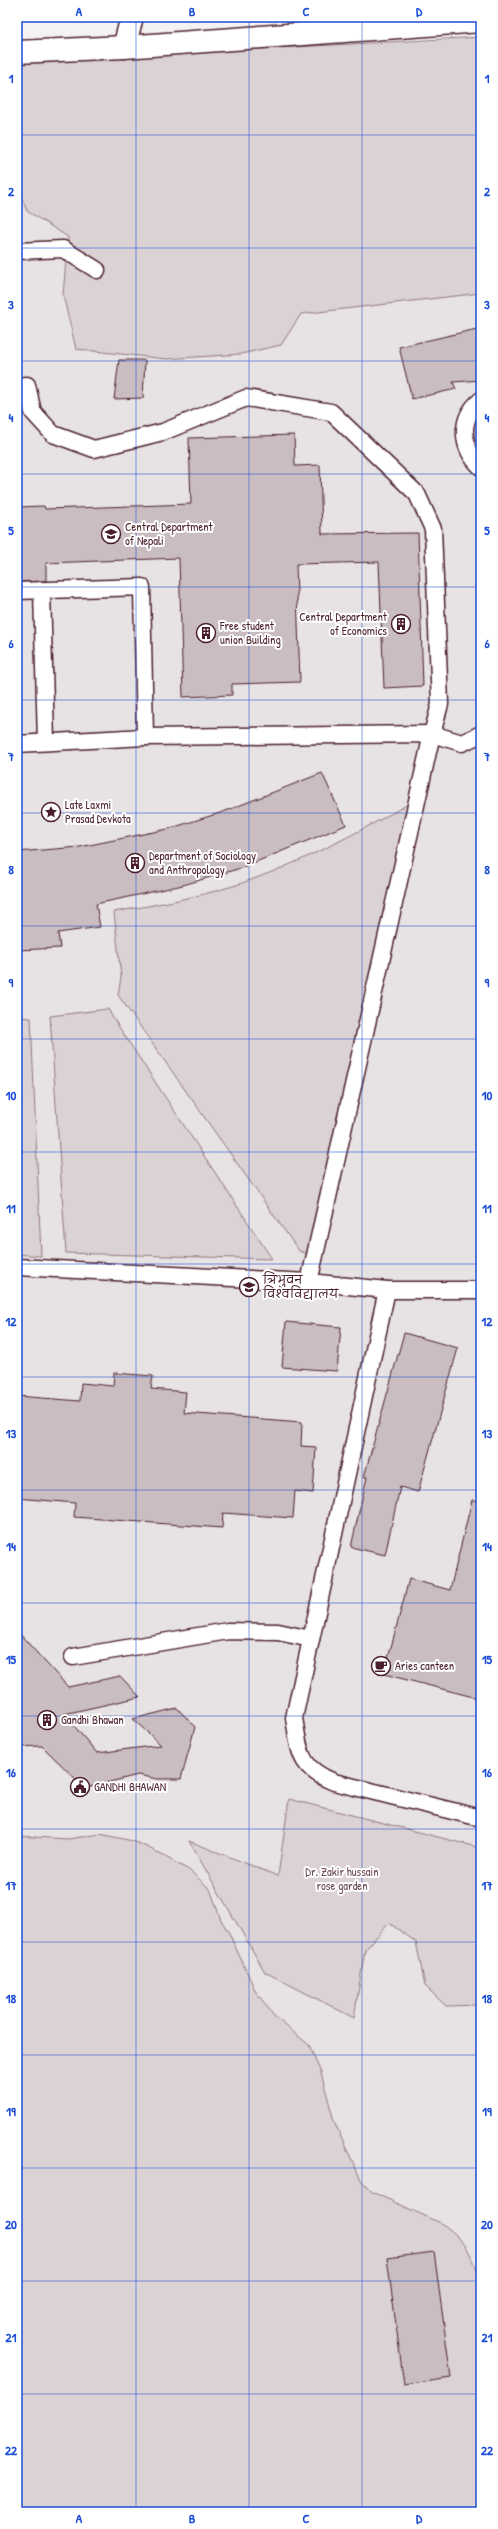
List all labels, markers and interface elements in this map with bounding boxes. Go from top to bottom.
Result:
text: A [76,2,83,20]
text: B [189,2,196,20]
text: C [302,2,310,20]
text: D [416,2,423,20]
text: 1 [9,69,14,87]
text: 1 [485,69,490,87]
text: 2 [8,182,15,200]
text: 2 [484,182,491,200]
text: 3 [8,295,14,313]
text: 3 [484,295,490,313]
text: 4 [9,408,14,426]
text: 4 [485,408,490,426]
place label: Central Department of Nepali [125,518,214,549]
text: 5 [8,521,14,539]
text: 5 [484,521,490,539]
school or university icon: Central Department of Nepali [100,523,122,545]
place label: Central Department of Economics [299,608,388,639]
building icon: Central Department of Economics [390,613,412,635]
place label: Free student union Building [219,617,281,648]
building icon: Free student union Building [195,622,217,644]
text: 6 [8,634,14,652]
text: 6 [484,634,490,652]
text: 7 [7,747,15,765]
text: 7 [483,747,491,765]
place label: Late Laxmi Prasad Devkota [65,796,131,827]
place icon: Late Laxmi Prasad Devkota [40,801,62,823]
place label: Department of Sociology and Anthropology [149,847,256,878]
building icon: Department of Sociology and Anthropology [124,852,146,874]
text: 8 [8,860,14,878]
text: 8 [484,860,490,878]
text: 9 [9,973,14,991]
text: 9 [485,973,490,991]
text: 10 [6,1086,16,1104]
text: 10 [482,1086,492,1104]
text: 11 [6,1199,16,1217]
text: 11 [482,1199,492,1217]
place label: त्रिभुवन विश्वविद्यालय [262,1271,340,1302]
school or university icon: त्रिभुवन विश्वविद्यालय [238,1276,260,1298]
text: 12 [6,1312,17,1330]
text: 12 [482,1312,493,1330]
text: 13 [6,1424,16,1442]
text: 13 [482,1424,492,1442]
text: 14 [6,1537,16,1555]
text: 14 [482,1537,492,1555]
text: 15 [6,1650,17,1668]
text: 15 [482,1650,493,1668]
cafe icon: Aries canteen [370,1655,392,1677]
place label: Aries canteen [395,1657,454,1674]
building icon: Gandhi Bhawan [36,1709,58,1731]
place label: Gandhi Bhawan [61,1711,124,1728]
text: 16 [6,1763,17,1781]
text: 16 [482,1763,493,1781]
public building icon: GANDHI BHAWAN [69,1776,91,1798]
place label: GANDHI BHAWAN [94,1778,166,1795]
park label: Dr. Zakir hussain rose garden [305,1863,379,1894]
text: 17 [5,1876,17,1894]
text: 17 [481,1876,493,1894]
text: 18 [6,1989,17,2007]
text: 18 [482,1989,493,2007]
text: 19 [6,2102,16,2120]
text: 19 [482,2102,492,2120]
text: 20 [5,2215,17,2233]
text: 20 [481,2215,493,2233]
text: 21 [6,2328,17,2346]
text: 21 [482,2328,493,2346]
text: 22 [5,2441,18,2459]
text: 22 [481,2441,494,2459]
text: A [76,2509,83,2527]
text: B [189,2509,196,2527]
text: C [302,2509,310,2527]
text: D [416,2509,423,2527]

